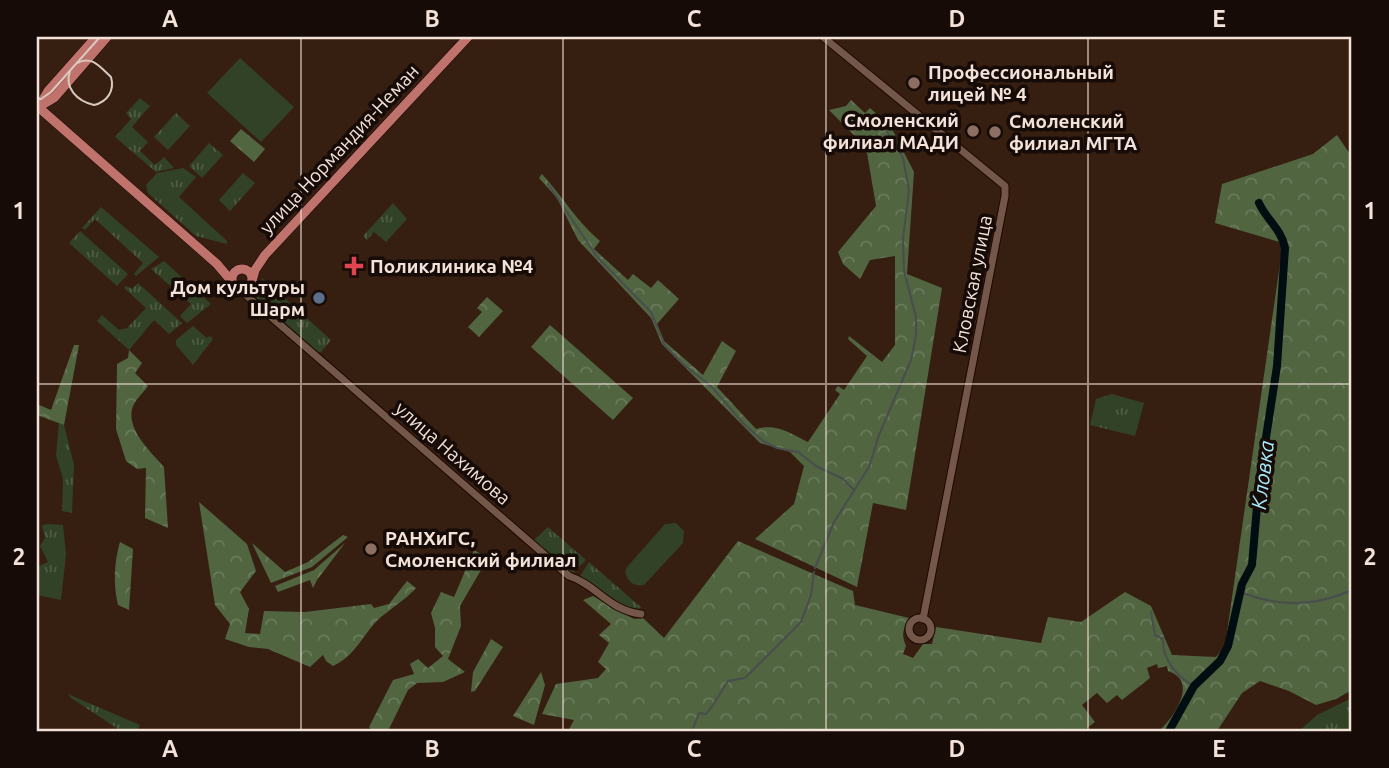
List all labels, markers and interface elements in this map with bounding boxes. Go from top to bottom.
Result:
text: A [162,6,178,31]
text: B [424,6,440,31]
text: C [687,6,702,31]
text: D [949,6,965,31]
text: E [1212,6,1226,31]
street label: улица Нормандия-Неман [255,60,423,238]
place label: Профессиональный лицей № 4 [928,61,1114,105]
marker: Профессиональный лицей № 4 [906,75,922,91]
place label: Смоленский филиал МАДИ [823,109,959,153]
place label: Смоленский филиал МГТА [1009,110,1138,154]
marker: Смоленский филиал МАДИ [965,123,981,139]
marker: Смоленский филиал МГТА [987,124,1003,140]
text: 1 [13,198,25,223]
text: 1 [1364,198,1376,223]
street label: Кловская улица [948,213,996,355]
place label: Поликлиника №4 [370,255,533,277]
marker: Поликлиника №4 [344,256,364,276]
place label: Дом культуры Шарм [171,276,305,320]
marker: Дом культуры Шарм [311,290,327,306]
street label: улица Нахимова [391,397,515,509]
water label: Кловка [1246,439,1278,511]
place label: РАНХиГС, Смоленский филиал [385,527,577,571]
marker: РАНХиГС, Смоленский филиал [363,541,379,557]
text: 2 [13,544,25,569]
text: 2 [1364,544,1376,569]
text: A [162,736,178,761]
text: B [424,736,440,761]
text: C [687,736,702,761]
text: D [949,736,965,761]
text: E [1212,736,1226,761]

